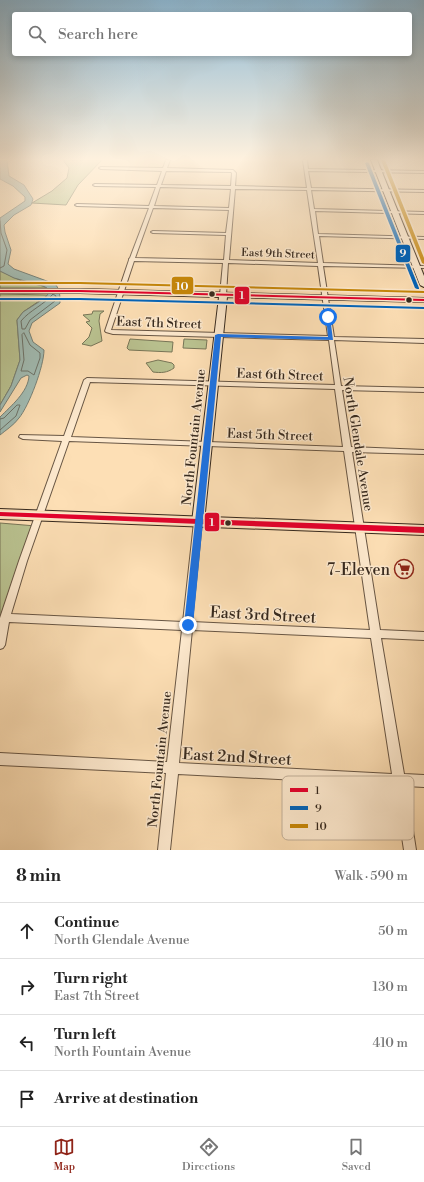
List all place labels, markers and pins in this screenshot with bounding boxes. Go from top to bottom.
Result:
unlabelled marker [207,289,217,299]
unlabelled marker [404,295,414,305]
unlabelled marker [223,518,233,528]
supermarket icon: 7-Eleven [393,558,415,580]
place label: 7-Eleven [327,560,390,580]

